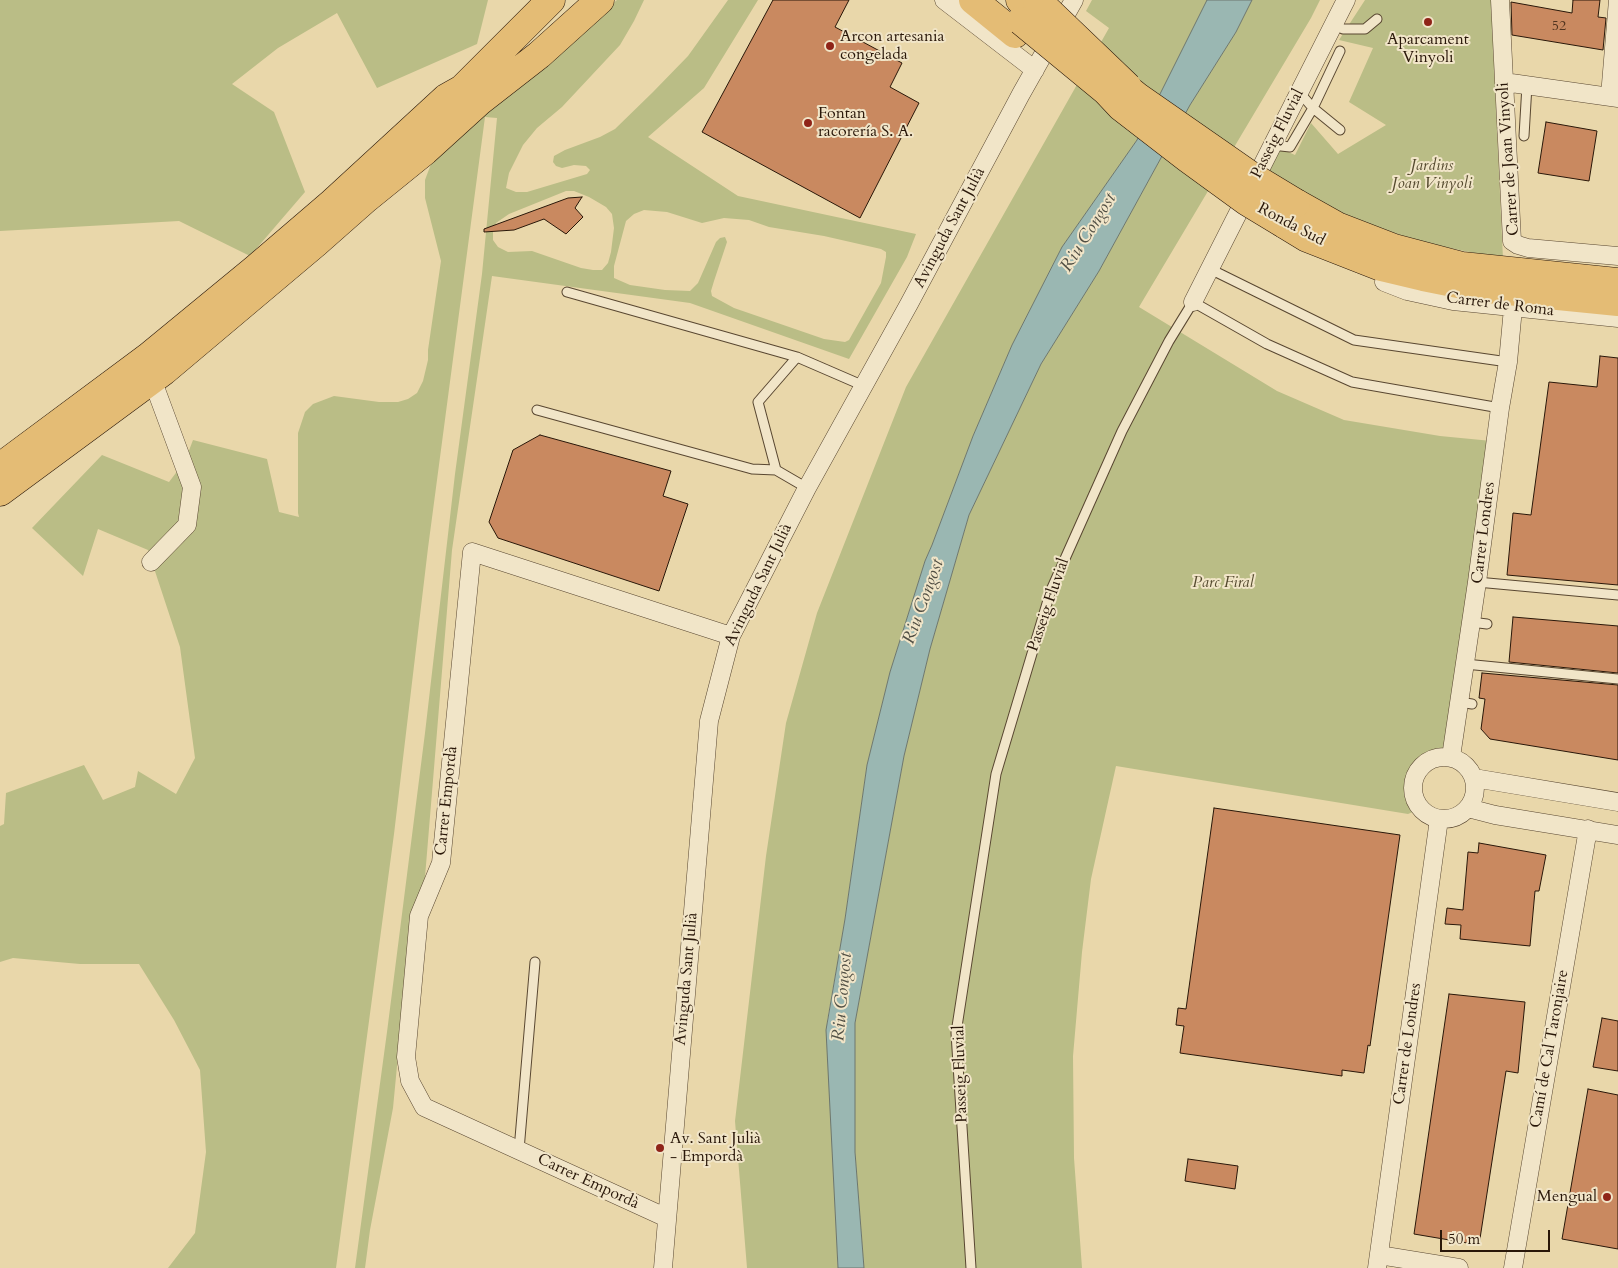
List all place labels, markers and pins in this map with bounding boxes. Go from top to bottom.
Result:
marker: Aparcament Vinyoli [1422,16,1434,28]
place label: Arcon artesania congelada [840,27,944,65]
place label: Aparcament Vinyoli [1387,30,1469,68]
marker: Arcon artesania congelada [824,40,836,52]
place label: Fontan racorería S. A. [818,104,913,142]
marker: Fontan racorería S. A. [802,117,814,129]
place label: Av. Sant Julià - Empordà [670,1129,761,1167]
marker: Av. Sant Julià - Empordà [654,1142,666,1154]
place label: Mengual [1537,1187,1597,1207]
marker: Mengual [1601,1191,1613,1203]

